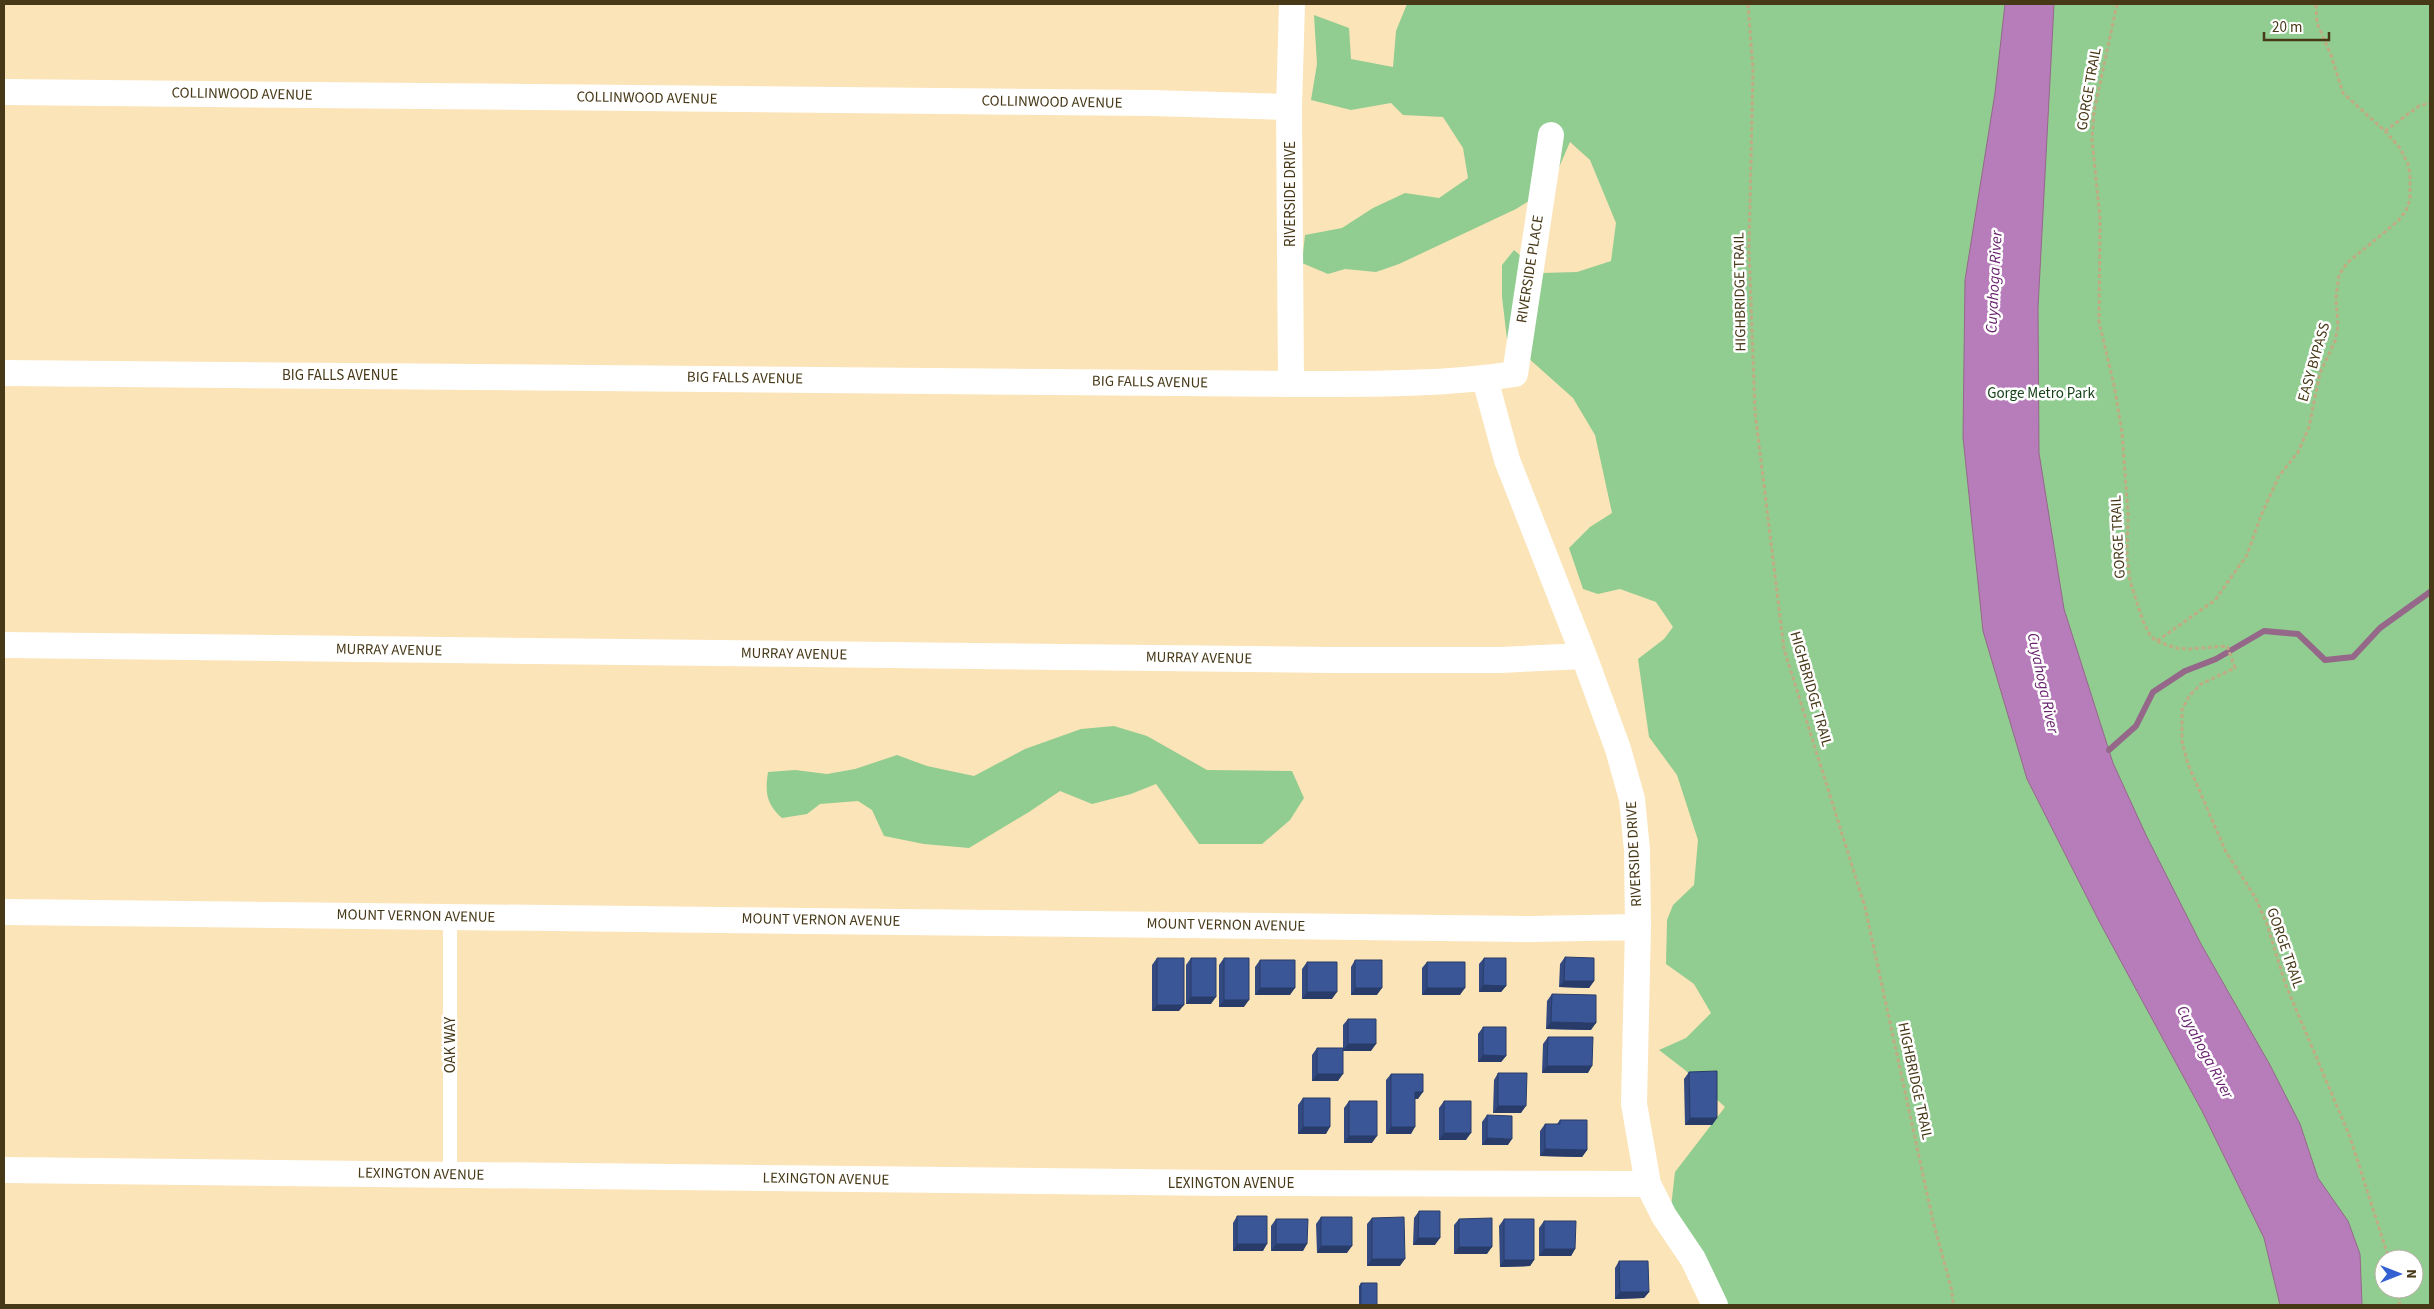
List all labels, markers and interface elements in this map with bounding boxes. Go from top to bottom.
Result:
scale bar [2264,10,2329,42]
text: 20 m [2272,17,2302,38]
street label: GORGE TRAIL [2071,46,2107,132]
street label: COLLINWOOD AVENUE [171,82,313,106]
street label: COLLINWOOD AVENUE [576,86,718,110]
street label: COLLINWOOD AVENUE [981,90,1123,114]
street label: RIVERSIDE DRIVE [1280,141,1301,247]
street label: RIVERSIDE PLACE [1511,214,1549,324]
water label: Cuyahoga River [1980,229,2008,334]
street label: HIGHBRIDGE TRAIL [1728,232,1752,352]
street label: EASY BYPASS [2293,320,2335,404]
street label: BIG FALLS AVENUE [282,365,398,386]
street label: BIG FALLS AVENUE [687,366,803,390]
street label: BIG FALLS AVENUE [1092,370,1208,394]
park label: Gorge Metro Park [1987,383,2095,404]
street label: GORGE TRAIL [2105,495,2131,579]
street label: HIGHBRIDGE TRAIL [1784,629,1838,749]
water label: Cuyahoga River [2022,631,2065,737]
street label: MURRAY AVENUE [336,639,443,661]
street label: MURRAY AVENUE [741,643,848,665]
street label: MURRAY AVENUE [1146,647,1253,669]
street label: RIVERSIDE DRIVE [1621,801,1647,907]
street label: MOUNT VERNON AVENUE [336,904,496,928]
street label: GORGE TRAIL [2261,905,2309,991]
street label: MOUNT VERNON AVENUE [741,908,901,932]
street label: MOUNT VERNON AVENUE [1146,913,1306,937]
water label: Cuyahoga River [2171,1002,2239,1104]
street label: OAK WAY [440,1016,461,1073]
street label: HIGHBRIDGE TRAIL [1892,1020,1938,1142]
street label: LEXINGTON AVENUE [357,1162,485,1186]
street label: LEXINGTON AVENUE [762,1167,890,1191]
street label: LEXINGTON AVENUE [1168,1173,1294,1194]
north arrow [2374,1249,2424,1299]
text: N [2401,1269,2421,1279]

